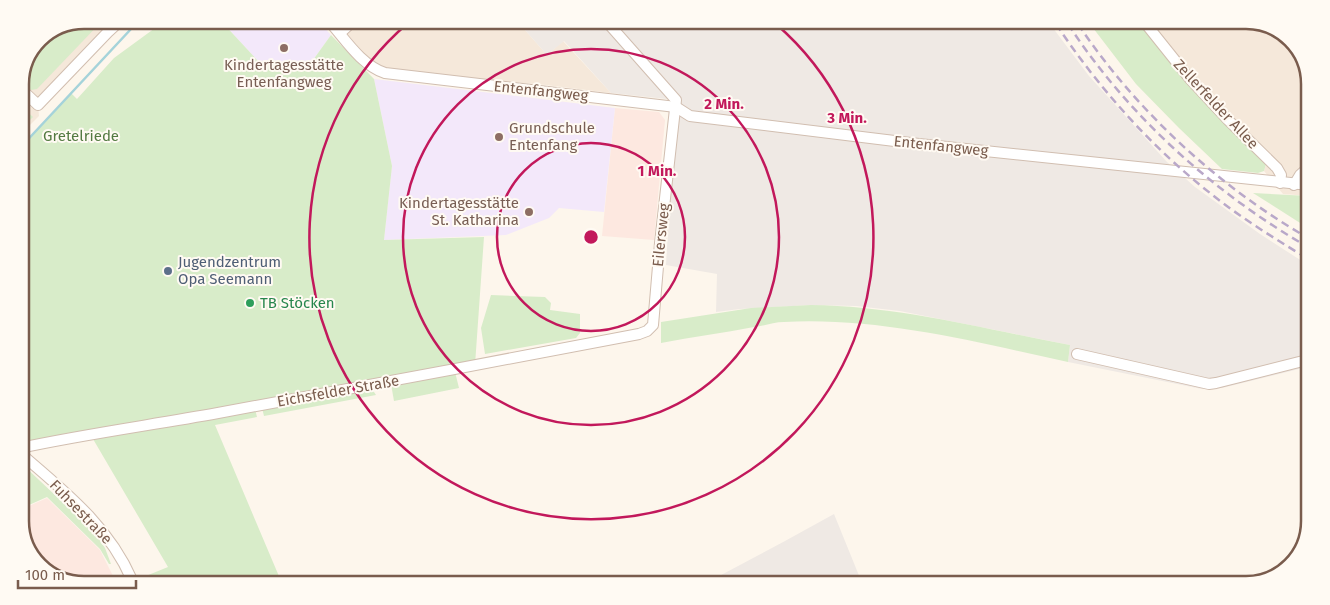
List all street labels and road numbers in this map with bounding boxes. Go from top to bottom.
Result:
street label: Zellerfelder Allee [1170,55,1262,153]
street label: Entenfangweg [493,77,589,105]
street label: Entenfangweg [893,132,989,160]
street label: Eilersweg [649,202,673,268]
street label: Eichsfelder Straße [276,371,400,411]
street label: Fuhsestraße [46,476,116,548]

